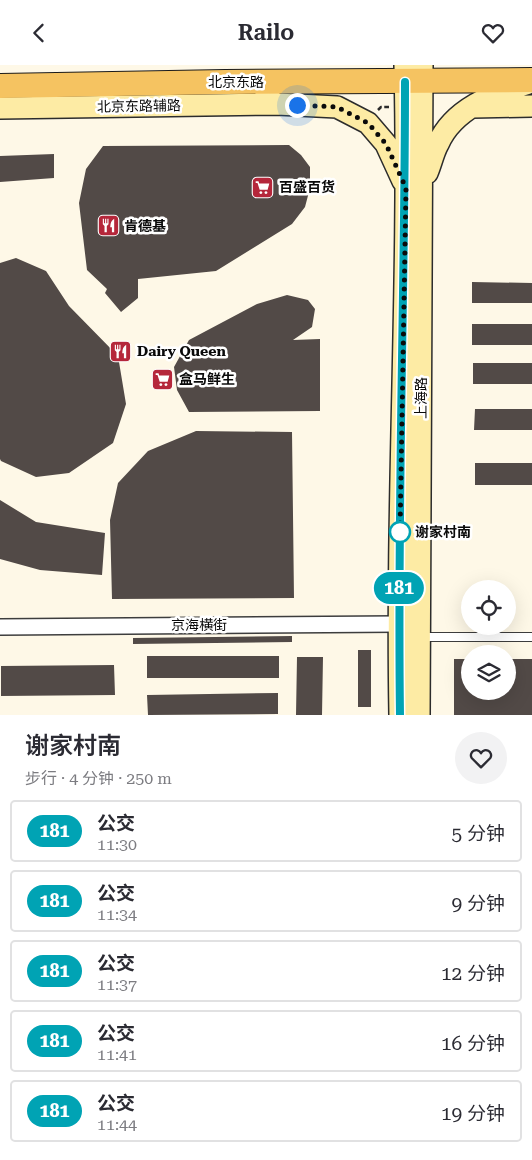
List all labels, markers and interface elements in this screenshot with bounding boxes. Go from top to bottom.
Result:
icon: back [25,19,53,47]
icon: heart [479,19,507,47]
text: Railo [238,20,294,45]
street label: 北京东路 [208,74,264,90]
your location [285,93,310,118]
street label: 北京东路辅路 [97,97,181,115]
supermarket icon: 百盛百货 [251,175,275,199]
place label: 百盛百货 [279,179,335,195]
restaurant icon: 肯德基 [96,214,120,238]
place label: 肯德基 [124,218,166,234]
restaurant icon: Dairy Queen [109,339,133,363]
place label: Dairy Queen [137,343,227,359]
supermarket icon: 盒马鲜生 [151,367,175,391]
place label: 盒马鲜生 [179,371,235,387]
street label: 上海路 [413,377,429,419]
marker: 谢家村南 [389,521,411,543]
place label: 谢家村南 [415,524,471,540]
line badge: 181 [370,572,428,604]
text: 181 [384,577,414,598]
map controls [461,580,516,700]
button: locate [461,580,516,635]
street label: 京海横街 [171,617,227,633]
button: layers [461,645,516,700]
text: 谢家村南 [25,732,121,760]
button: heart [455,732,507,784]
text: 步行 · 4 分钟 · 250 m [25,769,172,788]
text: 公交 [97,812,135,835]
text: 181 [39,820,70,841]
text: 5 分钟 [452,822,505,845]
text: 11:30 [97,835,137,854]
text: 公交 [97,882,135,905]
text: 181 [39,890,70,911]
text: 9 分钟 [452,892,505,915]
text: 11:34 [97,905,137,924]
text: 公交 [97,952,135,975]
text: 181 [39,960,70,981]
text: 12 分钟 [441,962,505,985]
text: 11:37 [97,975,137,994]
text: 公交 [97,1022,135,1045]
text: 181 [39,1030,70,1051]
text: 16 分钟 [441,1032,505,1055]
text: 11:41 [97,1045,137,1064]
text: 公交 [97,1092,135,1115]
text: 181 [39,1100,70,1121]
text: 19 分钟 [441,1102,505,1125]
text: 11:44 [97,1115,137,1134]

